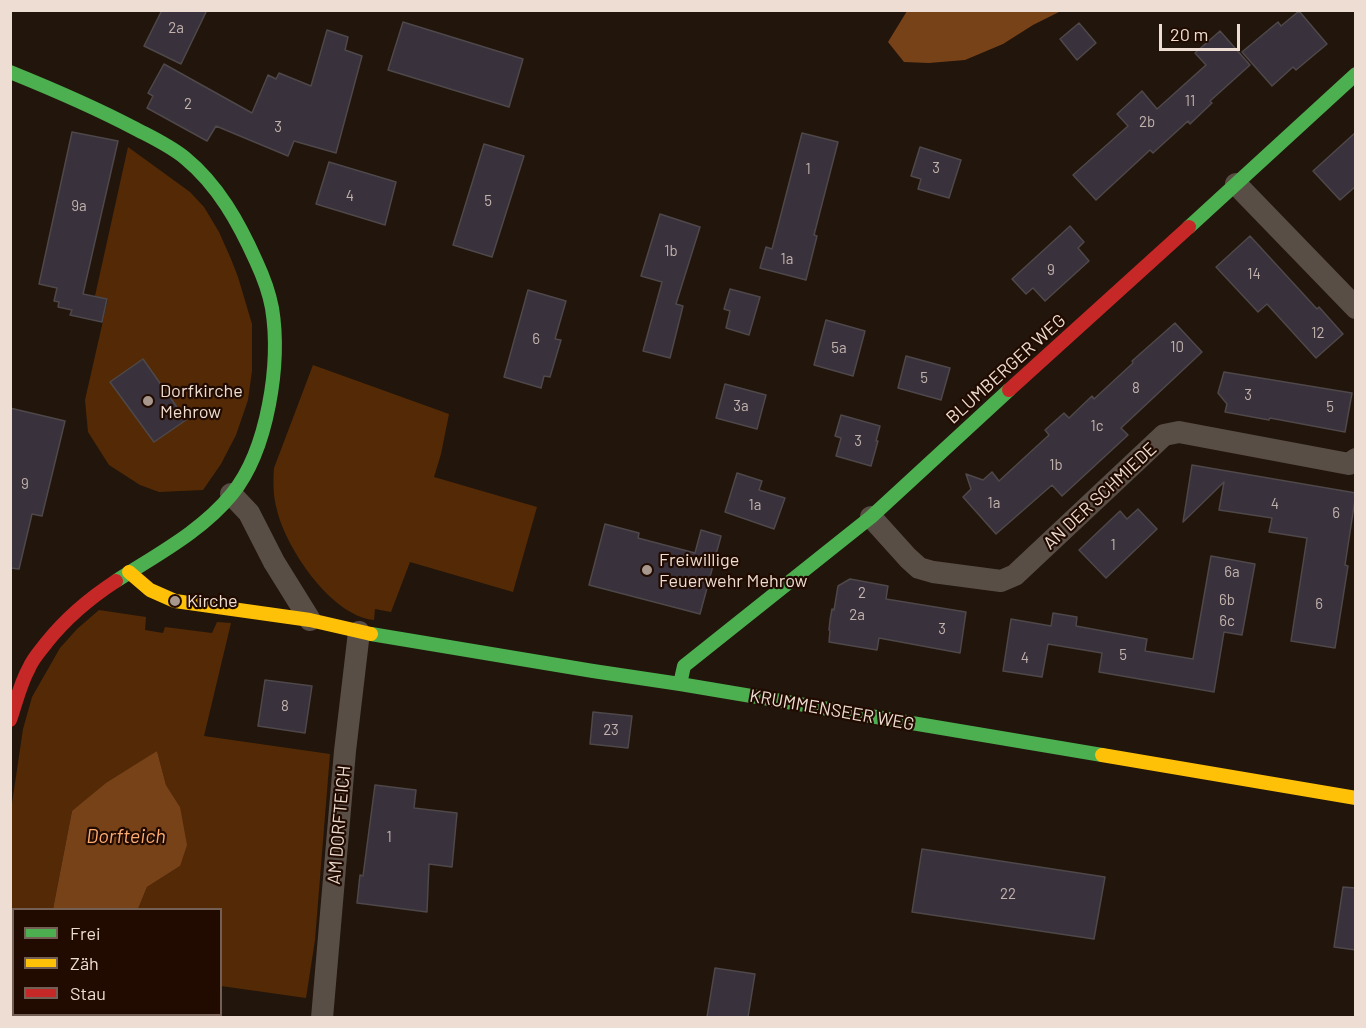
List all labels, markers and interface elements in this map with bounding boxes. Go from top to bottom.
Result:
scale bar [1162,12,1243,50]
house number: 2a [168,19,184,37]
text: 20 m [1170,23,1208,45]
house number: 11 [1185,92,1195,110]
house number: 2 [184,95,192,113]
house number: 2b [1139,113,1155,131]
house number: 3 [274,118,282,136]
house number: 3 [932,159,940,177]
house number: 1 [805,160,811,178]
house number: 4 [346,187,354,205]
house number: 5 [484,192,492,210]
house number: 9a [71,197,87,215]
house number: 1b [664,242,678,260]
house number: 1a [781,250,793,268]
house number: 9 [1047,261,1055,279]
house number: 14 [1247,265,1261,283]
street label: BLUMBERGER WEG [942,310,1070,428]
house number: 12 [1311,324,1325,342]
house number: 6 [532,330,540,348]
house number: 10 [1170,338,1184,356]
house number: 5a [831,339,847,357]
house number: 5 [920,369,928,387]
house number: 8 [1132,379,1140,397]
place label: Dorfkirche Mehrow [160,380,243,422]
house number: 3 [1244,386,1252,404]
marker: Dorfkirche Mehrow [141,394,155,408]
house number: 3a [733,397,749,415]
house number: 5 [1326,398,1334,416]
house number: 1c [1090,417,1104,435]
house number: 3 [854,432,862,450]
street label: AN DER SCHMIEDE [1039,438,1161,554]
house number: 1b [1049,456,1063,474]
house number: 9 [21,475,29,493]
house number: 1a [988,494,1000,512]
house number: 4 [1271,495,1279,513]
house number: 1a [749,496,761,514]
house number: 6 [1332,504,1340,522]
house number: 1 [1110,536,1116,554]
place label: Freiwillige Feuerwehr Mehrow [659,549,808,592]
marker: Freiwillige Feuerwehr Mehrow [640,563,654,577]
house number: 6a [1224,563,1240,581]
house number: 2 [858,584,866,602]
place label: Kirche [187,590,238,612]
house number: 6b [1219,591,1235,609]
marker: Kirche [168,594,182,608]
house number: 6 [1315,595,1323,613]
house number: 2a [849,606,865,624]
house number: 6c [1219,612,1235,630]
house number: 3 [938,620,946,638]
house number: 5 [1119,646,1127,664]
house number: 4 [1021,649,1029,667]
street label: KRUMMENSEER WEG [748,685,916,735]
house number: 8 [281,697,289,715]
house number: 23 [603,721,619,739]
street label: AM DORFTEICH [323,765,355,885]
water label: Dorfteich [86,824,166,848]
house number: 1 [386,828,392,846]
house number: 22 [1000,885,1016,903]
legend [12,908,222,1016]
text: Frei [70,922,101,944]
text: Zäh [70,952,99,974]
text: Stau [70,982,106,1004]

